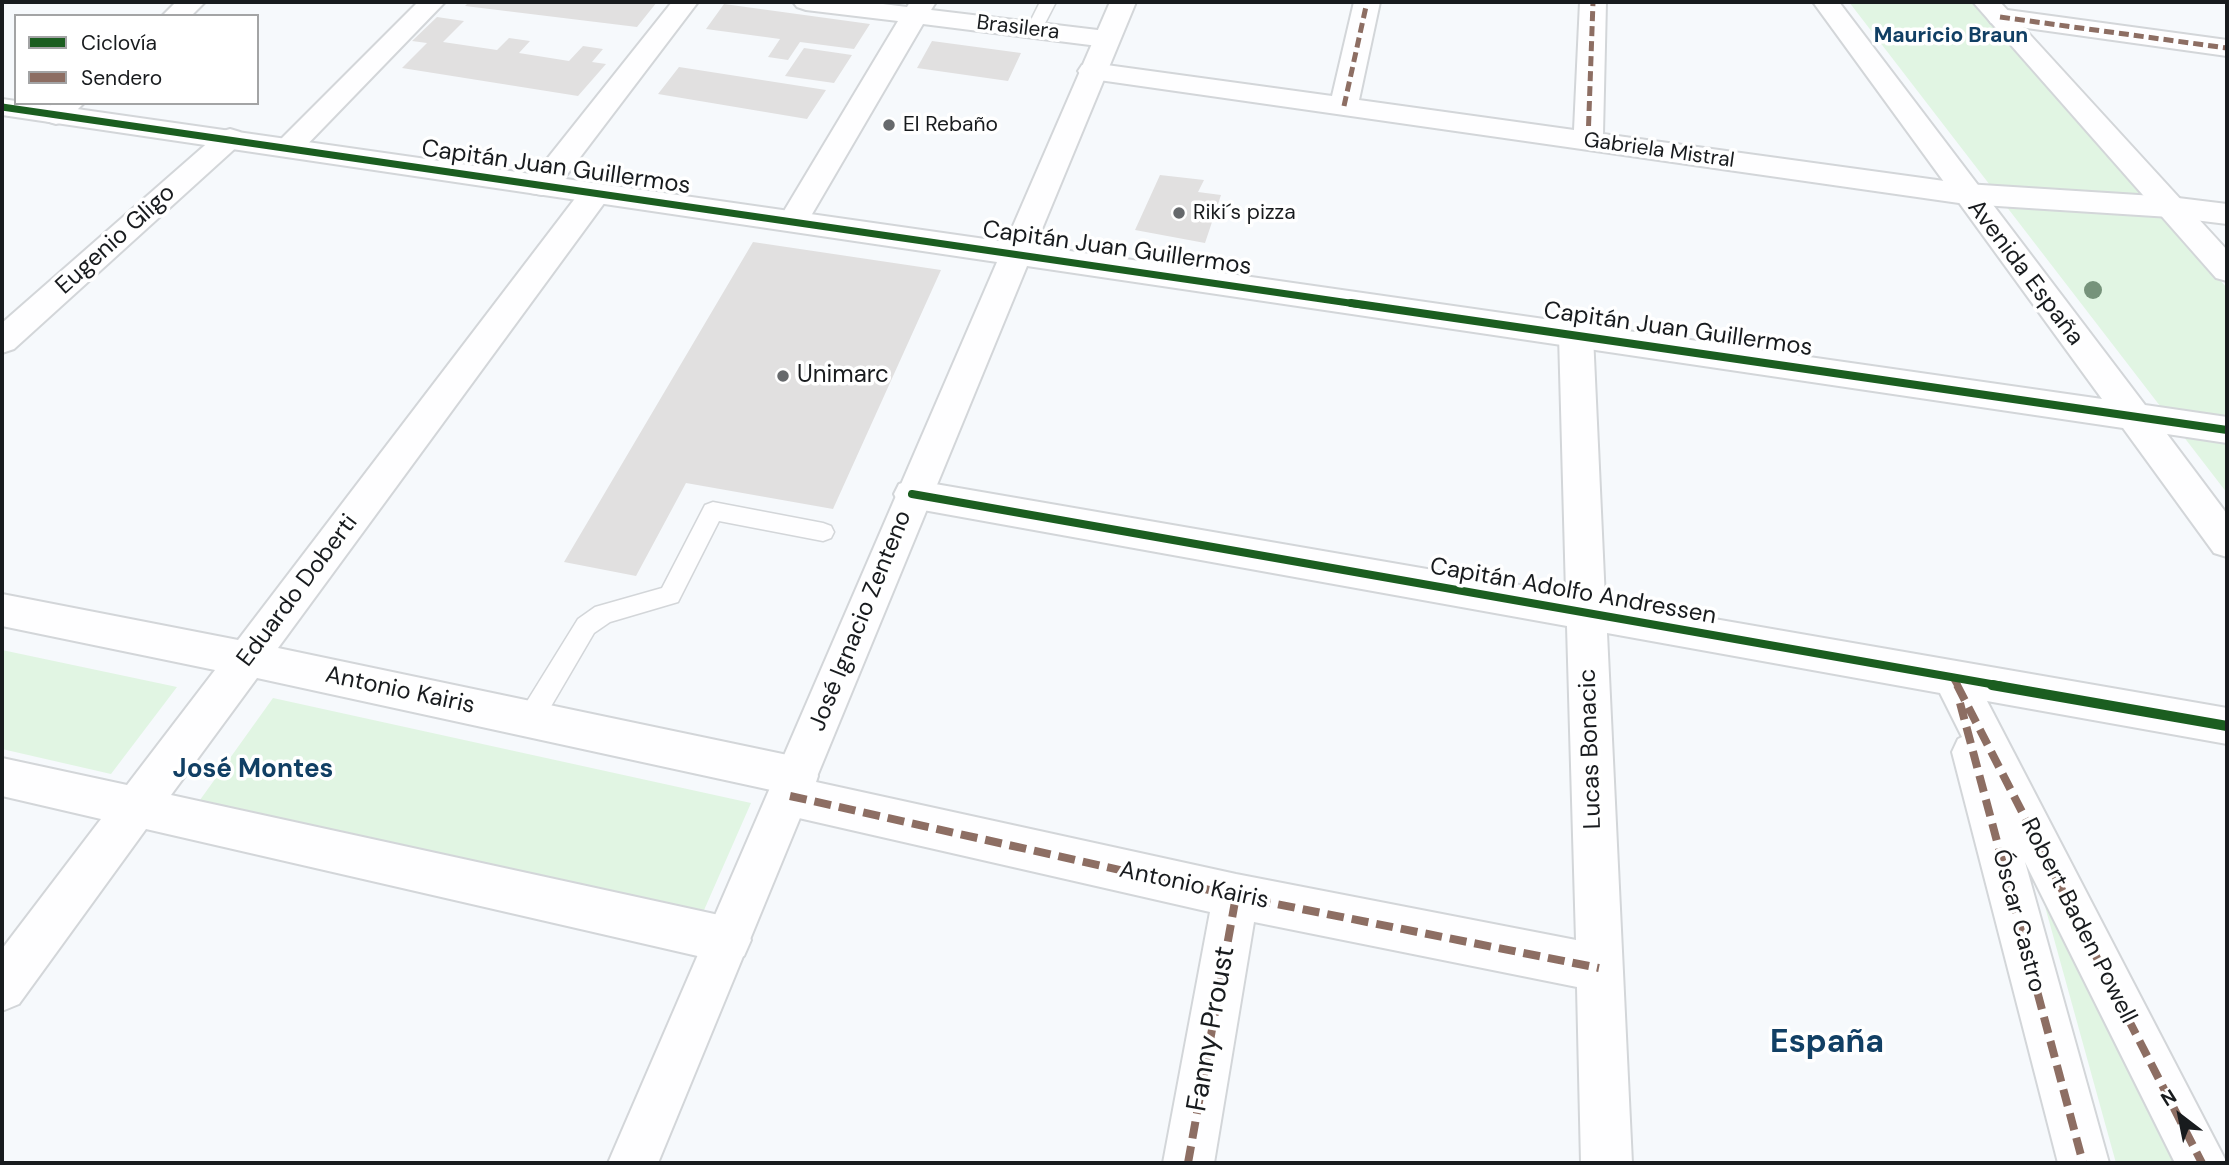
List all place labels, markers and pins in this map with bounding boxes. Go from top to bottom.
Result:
place label: El Rebaño [903,112,998,138]
marker: El Rebaño [881,117,897,133]
place label: Riki´s pizza [1193,200,1296,226]
marker: Riki´s pizza [1171,205,1187,221]
place label: Unimarc [797,362,889,390]
marker: Unimarc [775,368,791,384]

